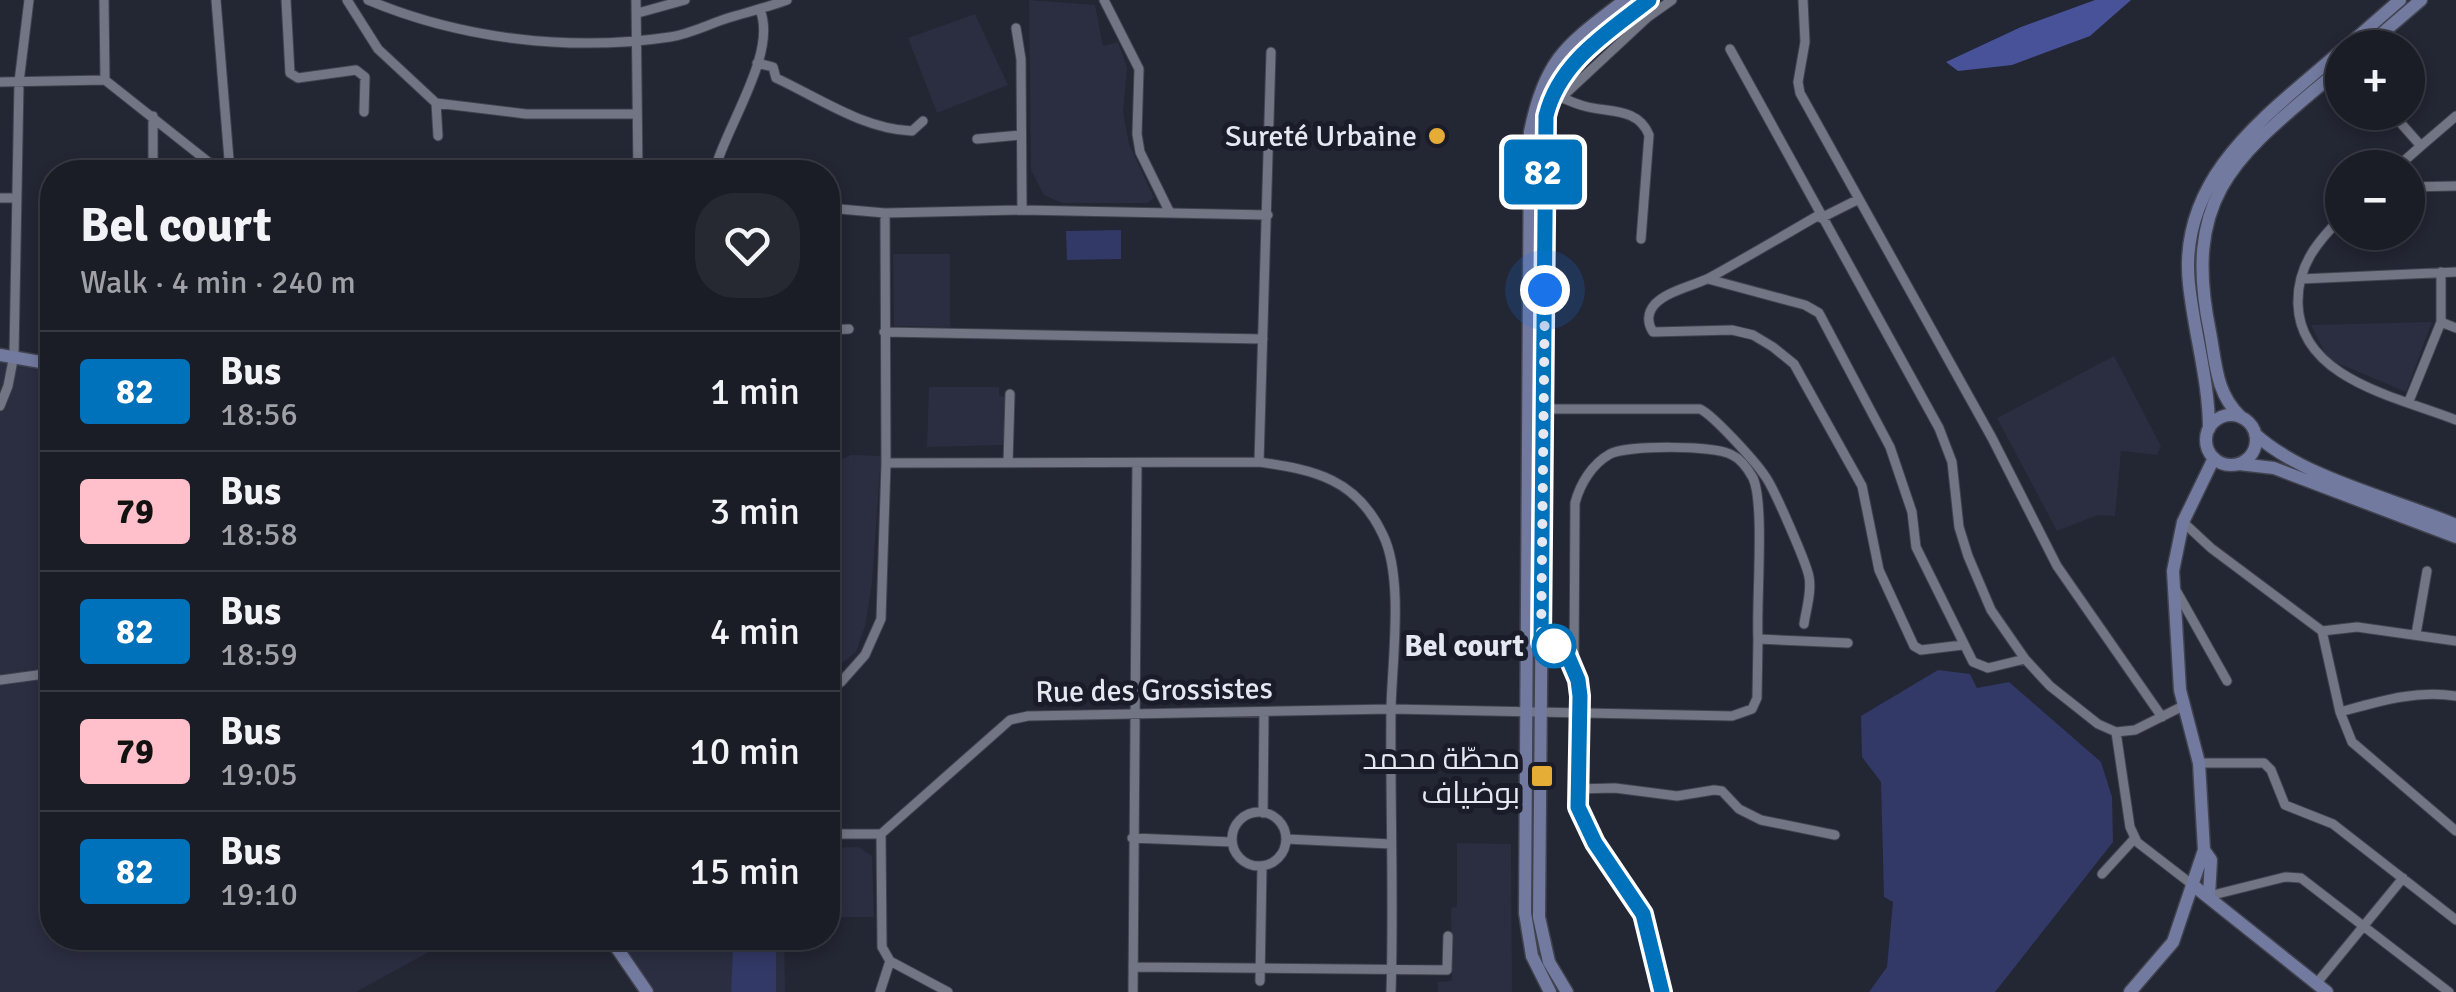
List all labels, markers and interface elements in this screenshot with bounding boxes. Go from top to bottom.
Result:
map controls [2325,30,2425,250]
button: + [2325,30,2425,130]
place label: Sureté Urbaine [1225,118,1417,155]
marker: Sureté Urbaine [1426,125,1448,147]
line badge: 82 [1498,140,1588,204]
button: − [2325,150,2425,250]
text: 82 [1524,151,1562,194]
button: heart [695,193,800,298]
text: Bel court [80,196,272,255]
text: Walk · 4 min · 240 m [80,263,356,302]
your location [1520,265,1570,315]
text: Bus [220,348,281,395]
text: 1 min [710,368,800,415]
text: 82 [116,370,154,413]
text: 18:56 [220,395,298,434]
text: Bus [220,468,281,515]
text: 3 min [710,488,800,535]
text: 79 [116,490,154,533]
text: 18:58 [220,515,298,554]
text: Bus [220,588,281,635]
text: 4 min [710,608,800,655]
text: 82 [116,610,154,653]
marker: Bel court [1533,625,1575,667]
place label: Bel court [1404,628,1524,665]
text: 18:59 [220,635,298,674]
street label: Rue des Grossistes [1035,670,1273,711]
text: Bus [220,708,281,755]
text: 10 min [689,728,800,775]
text: 79 [116,730,154,773]
place label: محطّة محمد بوضياف [1363,741,1520,812]
text: 19:05 [220,755,298,794]
marker: محطّة محمد بوضياف [1529,763,1555,789]
text: Bus [220,828,281,875]
text: 15 min [689,848,800,895]
text: 82 [116,850,154,893]
text: 19:10 [220,875,298,914]

